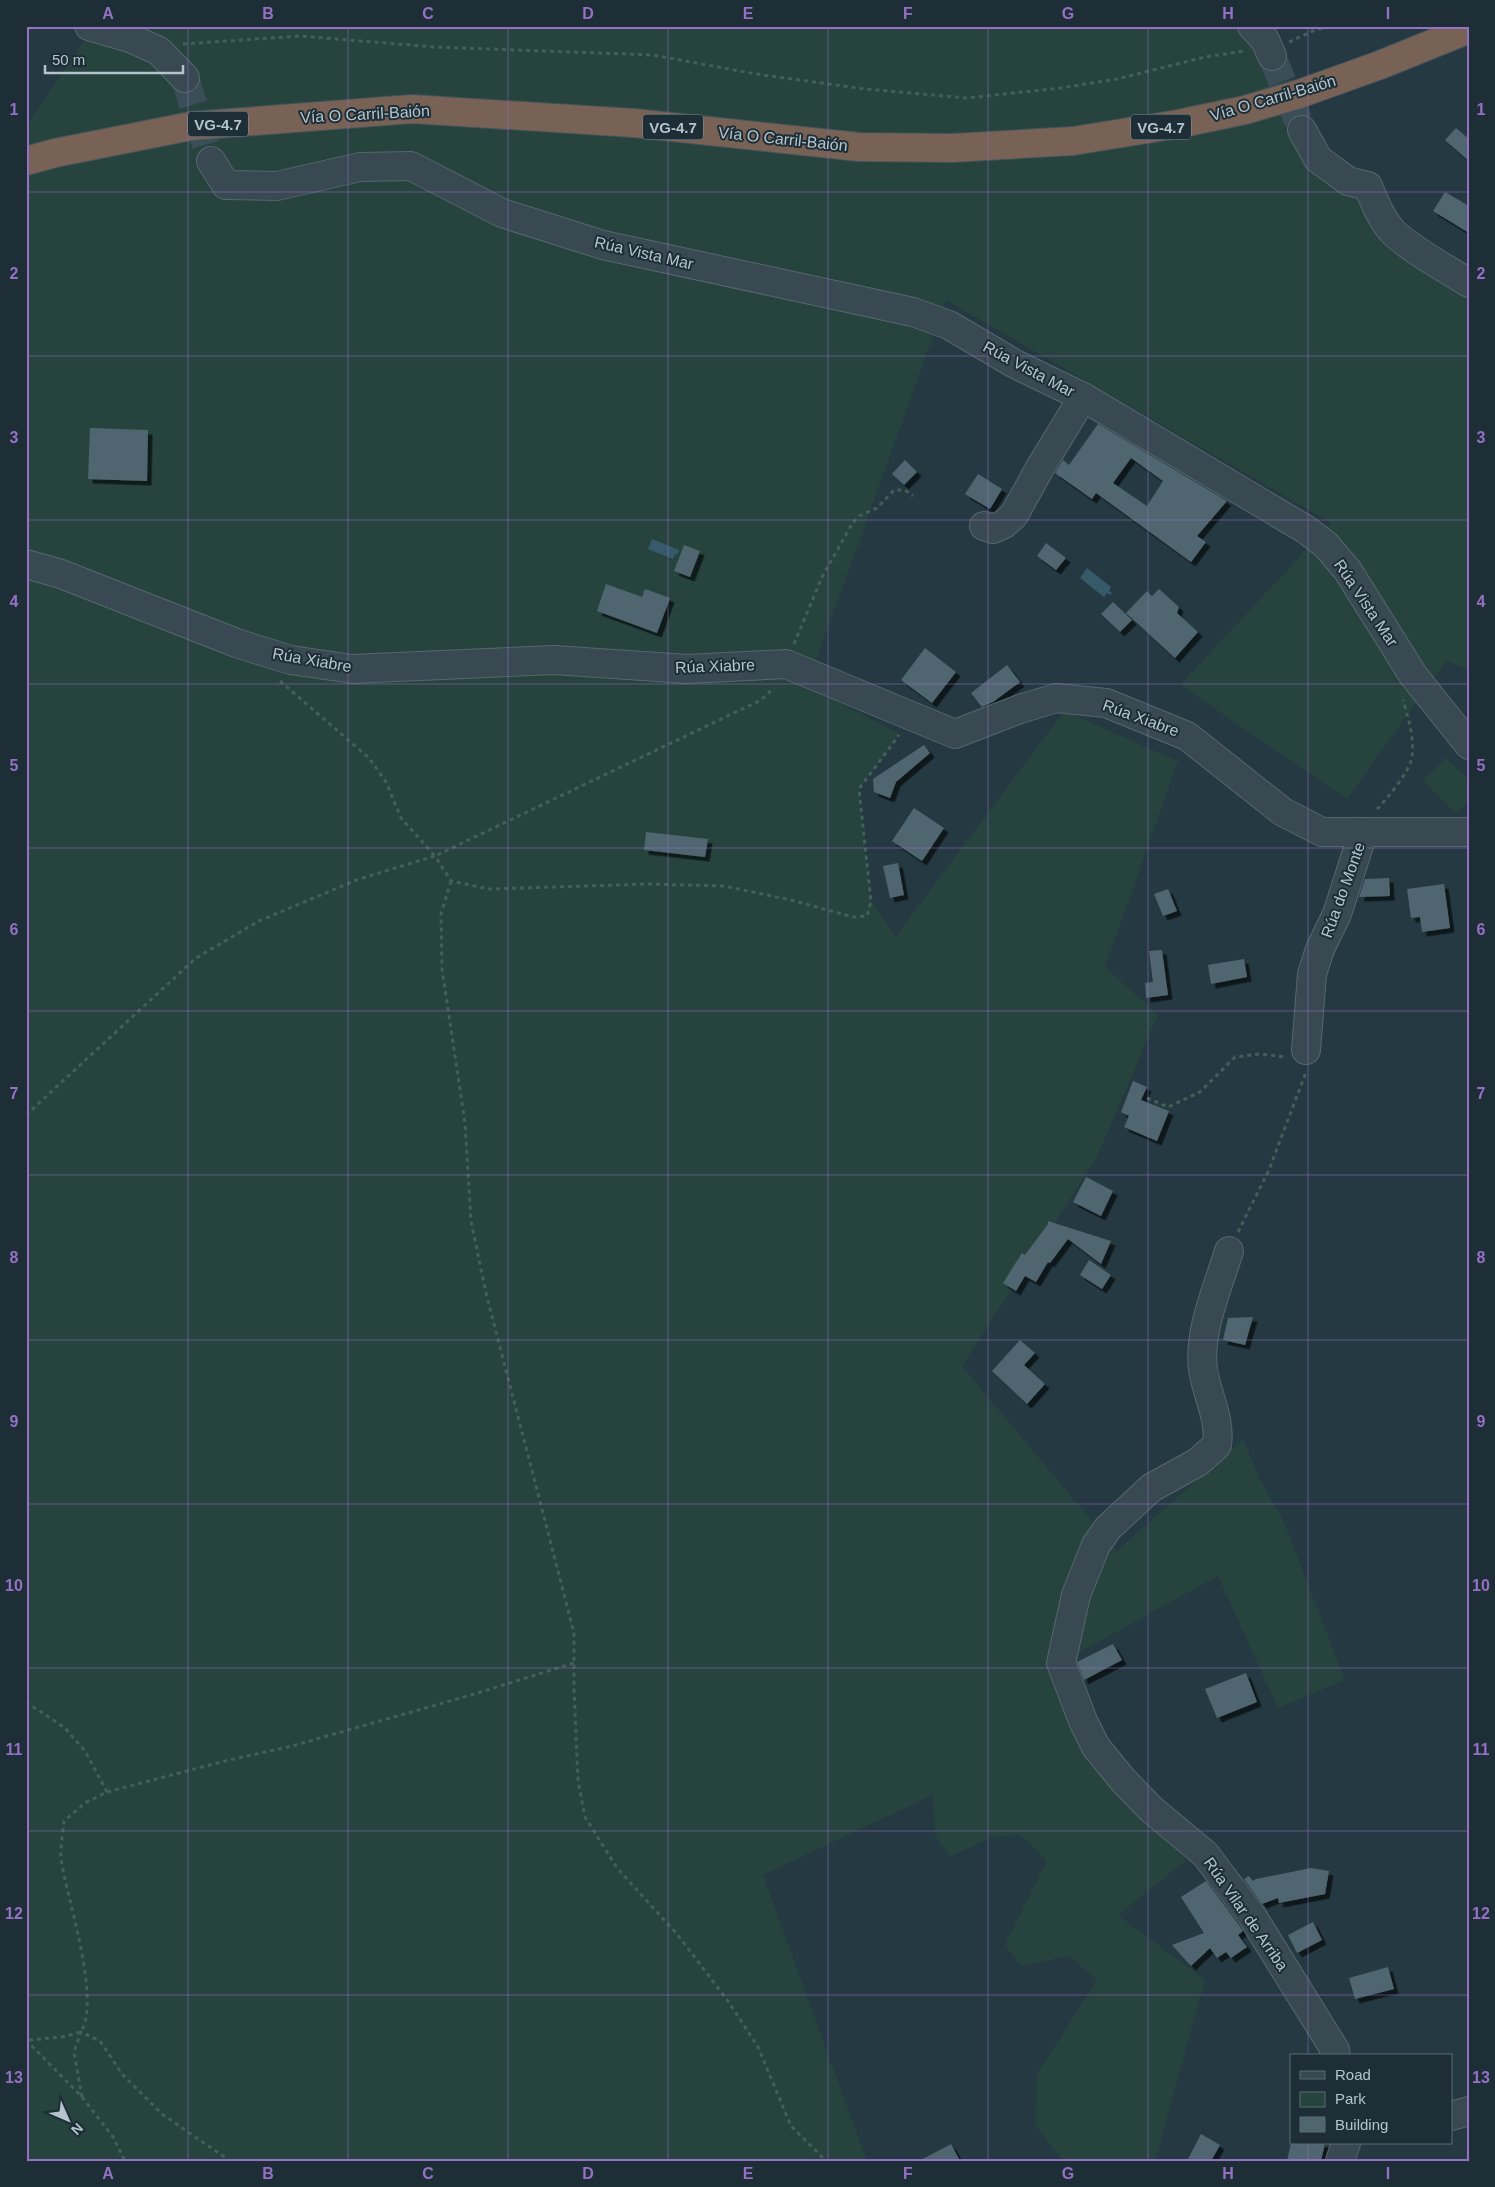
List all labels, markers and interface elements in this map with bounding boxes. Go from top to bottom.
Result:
text: A [102,5,114,22]
text: B [262,5,274,22]
text: C [422,5,434,22]
text: D [582,5,594,22]
text: E [743,5,754,22]
text: F [903,5,913,22]
text: G [1062,5,1074,22]
text: H [1222,5,1234,22]
text: I [1386,5,1390,22]
scale bar [45,42,182,74]
text: 50 m [52,51,85,68]
street label: Vía O Carril-Baión [1208,72,1338,124]
text: 1 [10,101,19,118]
text: 1 [1477,101,1486,118]
street label: Vía O Carril-Baión [300,102,430,126]
road number: VG-4.7 [188,112,248,136]
road number: VG-4.7 [643,114,703,140]
road number: VG-4.7 [1131,114,1191,140]
street label: Vía O Carril-Baión [718,124,848,154]
street label: Rúa Vista Mar [593,233,696,273]
text: 2 [10,265,19,282]
text: 2 [1477,265,1486,282]
street label: Rúa Vista Mar [980,338,1078,401]
text: 3 [10,429,19,446]
text: 3 [1477,429,1486,446]
street label: Rúa Vista Mar [1331,556,1402,650]
text: 4 [10,593,19,610]
text: 4 [1477,593,1486,610]
street label: Rúa Xiabre [271,645,353,675]
street label: Rúa Xiabre [675,656,755,676]
street label: Rúa Xiabre [1100,696,1182,740]
text: 5 [10,757,19,774]
text: 5 [1477,757,1486,774]
street label: Rúa do Monte [1318,840,1368,940]
text: 6 [10,921,19,938]
text: 6 [1477,921,1486,938]
text: 7 [10,1085,19,1102]
text: 7 [1477,1085,1486,1102]
text: 8 [10,1249,19,1266]
text: 8 [1477,1249,1486,1266]
text: 9 [10,1413,19,1430]
text: 9 [1477,1413,1486,1430]
text: 10 [5,1577,23,1594]
text: 10 [1472,1577,1490,1594]
text: 11 [6,1741,23,1758]
text: 11 [1473,1741,1490,1758]
street label: Rúa Vilar de Arriba [1201,1854,1291,1974]
text: 12 [5,1905,23,1922]
text: 12 [1472,1905,1490,1922]
legend [1290,2054,1452,2144]
text: Road [1335,2066,1371,2083]
text: 13 [5,2069,23,2086]
text: 13 [1472,2069,1490,2086]
text: Park [1335,2090,1366,2107]
north arrow [42,2094,92,2144]
text: Building [1335,2116,1388,2133]
text: N [68,2120,86,2138]
text: A [102,2165,114,2182]
text: B [262,2165,274,2182]
text: C [422,2165,434,2182]
text: D [582,2165,594,2182]
text: E [743,2165,754,2182]
text: F [903,2165,913,2182]
text: G [1062,2165,1074,2182]
text: H [1222,2165,1234,2182]
text: I [1386,2165,1390,2182]

